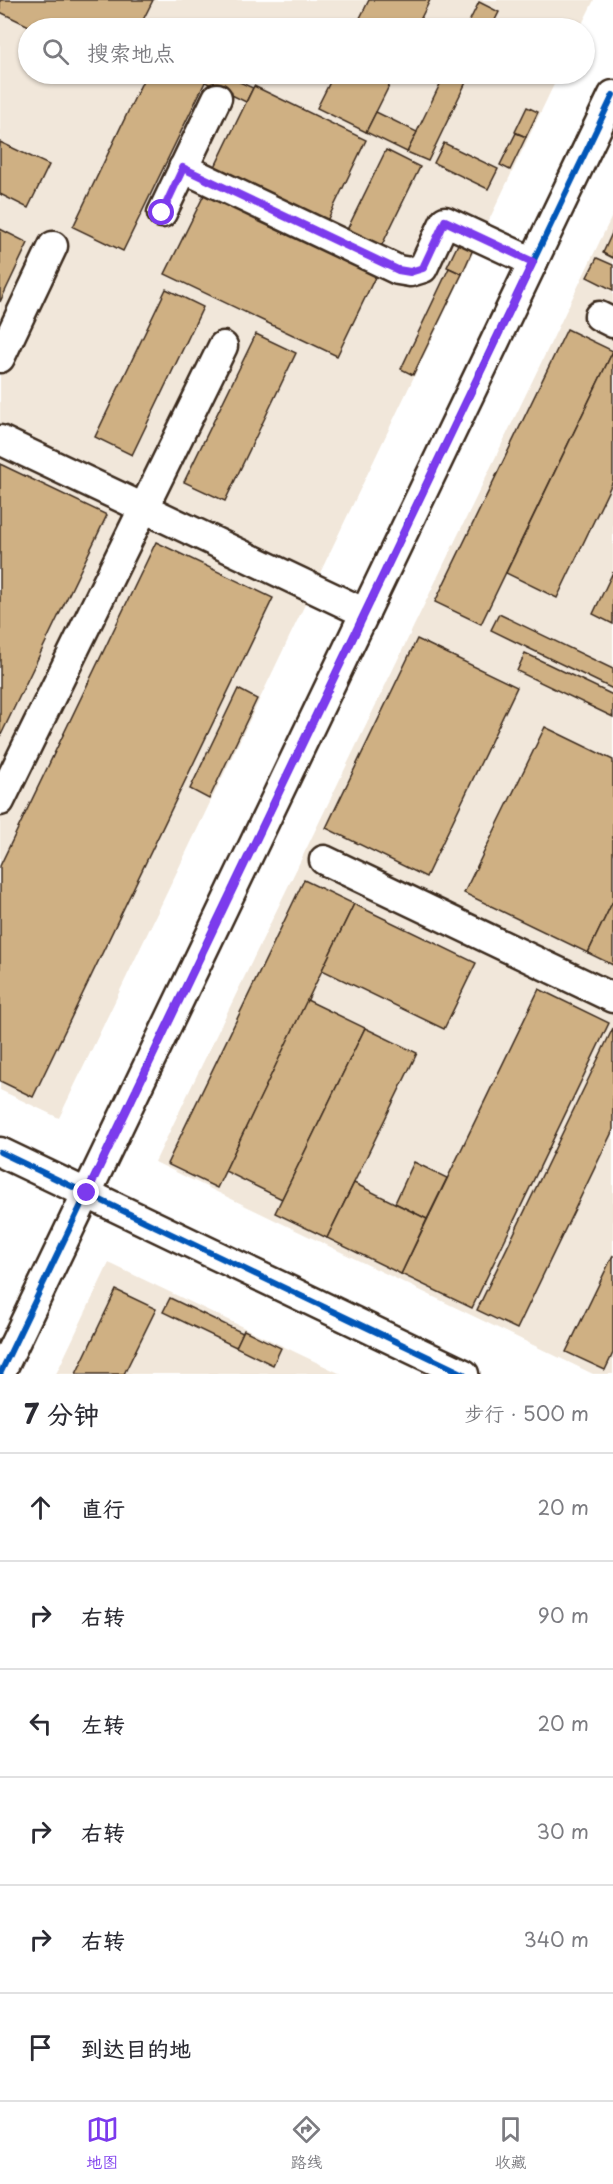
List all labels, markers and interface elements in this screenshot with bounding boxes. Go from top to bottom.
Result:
search box [18,18,595,84]
icon: search [39,35,72,68]
text: 搜索地点 [87,35,175,68]
route start [148,199,174,225]
route end [73,1179,99,1205]
text: 7 分钟 [24,1394,99,1433]
text: 步行 · 500 m [464,1398,589,1428]
icon: ahead [24,1491,57,1524]
text: 直行 [81,1491,125,1524]
text: 20 m [537,1492,589,1522]
icon: right [24,1599,57,1632]
text: 右转 [81,1599,125,1632]
text: 90 m [538,1600,589,1630]
icon: left [24,1707,57,1740]
text: 左转 [81,1707,125,1740]
text: 20 m [537,1708,589,1738]
icon: right [24,1815,57,1848]
text: 右转 [81,1815,125,1848]
text: 30 m [536,1816,589,1846]
icon: right [24,1923,57,1956]
text: 右转 [81,1923,125,1956]
text: 340 m [524,1924,589,1954]
icon: arrive [24,2031,57,2064]
text: 到达目的地 [81,2031,191,2064]
tab: 地图 [86,2113,119,2173]
tab: 路线 [290,2113,323,2173]
tab: 收藏 [494,2113,527,2173]

